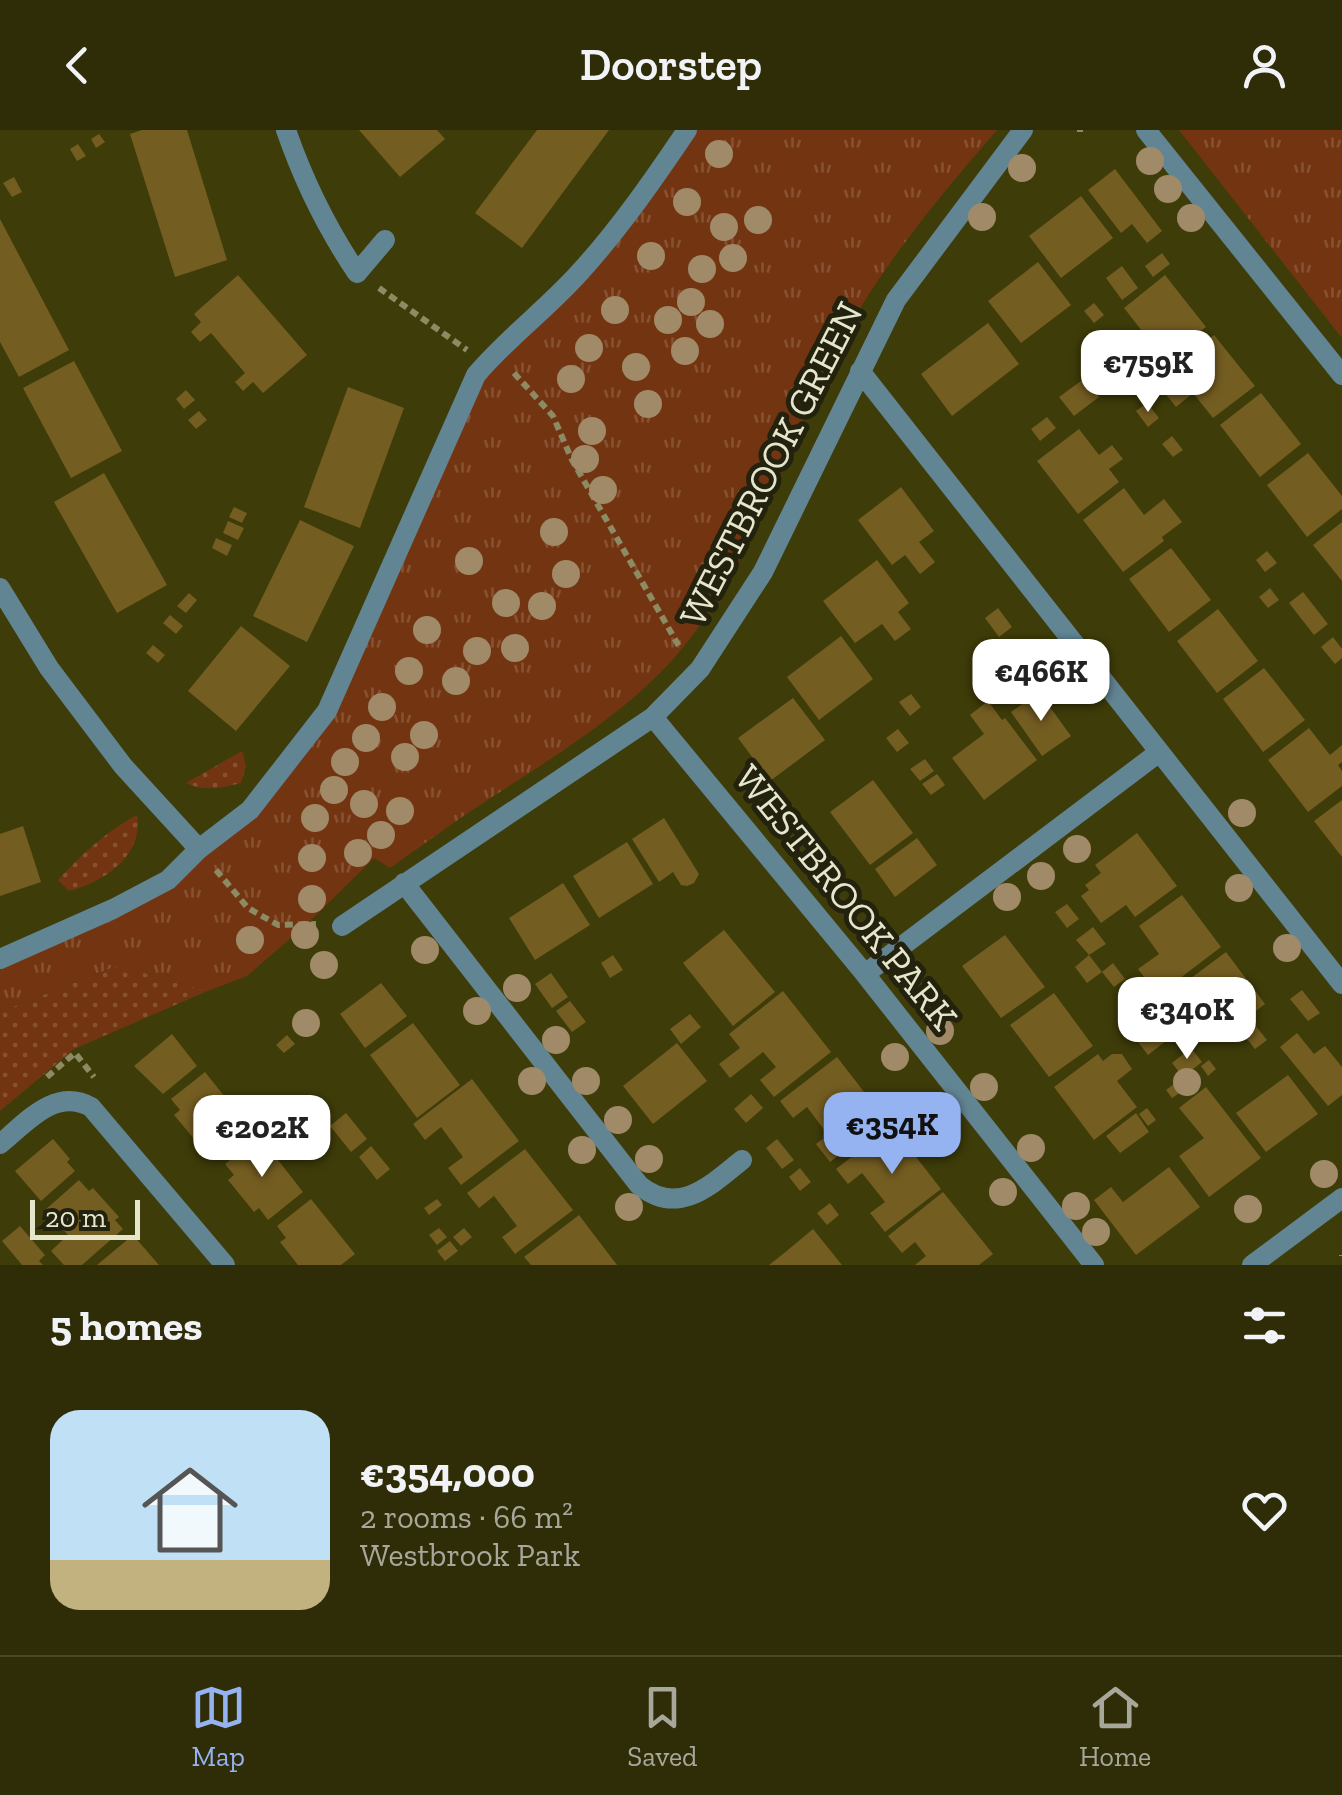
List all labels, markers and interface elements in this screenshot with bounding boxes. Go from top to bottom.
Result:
icon: back [50,38,105,93]
text: Doorstep [580,38,762,92]
icon: person [1237,38,1292,93]
street label: WESTBROOK GREEN [669,294,873,634]
pin: €759K [1078,330,1218,415]
text: €759K [1103,343,1193,381]
pin: €466K [971,639,1111,724]
text: €466K [994,652,1088,690]
street label: WESTBROOK PARK [725,755,967,1039]
pin: €340K [1117,977,1257,1062]
text: €340K [1140,990,1234,1028]
pin: €354K [822,1092,962,1177]
pin: €202K [192,1095,332,1180]
text: €354K [846,1105,938,1143]
text: €202K [215,1108,309,1146]
scale bar [30,1195,140,1240]
text: 20 m [45,1201,106,1234]
icon: filters [1237,1298,1292,1353]
text: 5 homes [50,1300,203,1351]
text: €354,000 [360,1447,535,1498]
icon: home [130,1450,250,1570]
icon: heart [1237,1483,1292,1538]
text: 2 rooms · 66 m² [360,1498,573,1536]
text: Westbrook Park [360,1536,580,1574]
tab: Map [191,1680,246,1773]
tab: Saved [627,1680,697,1773]
tab: Home [1079,1680,1151,1773]

